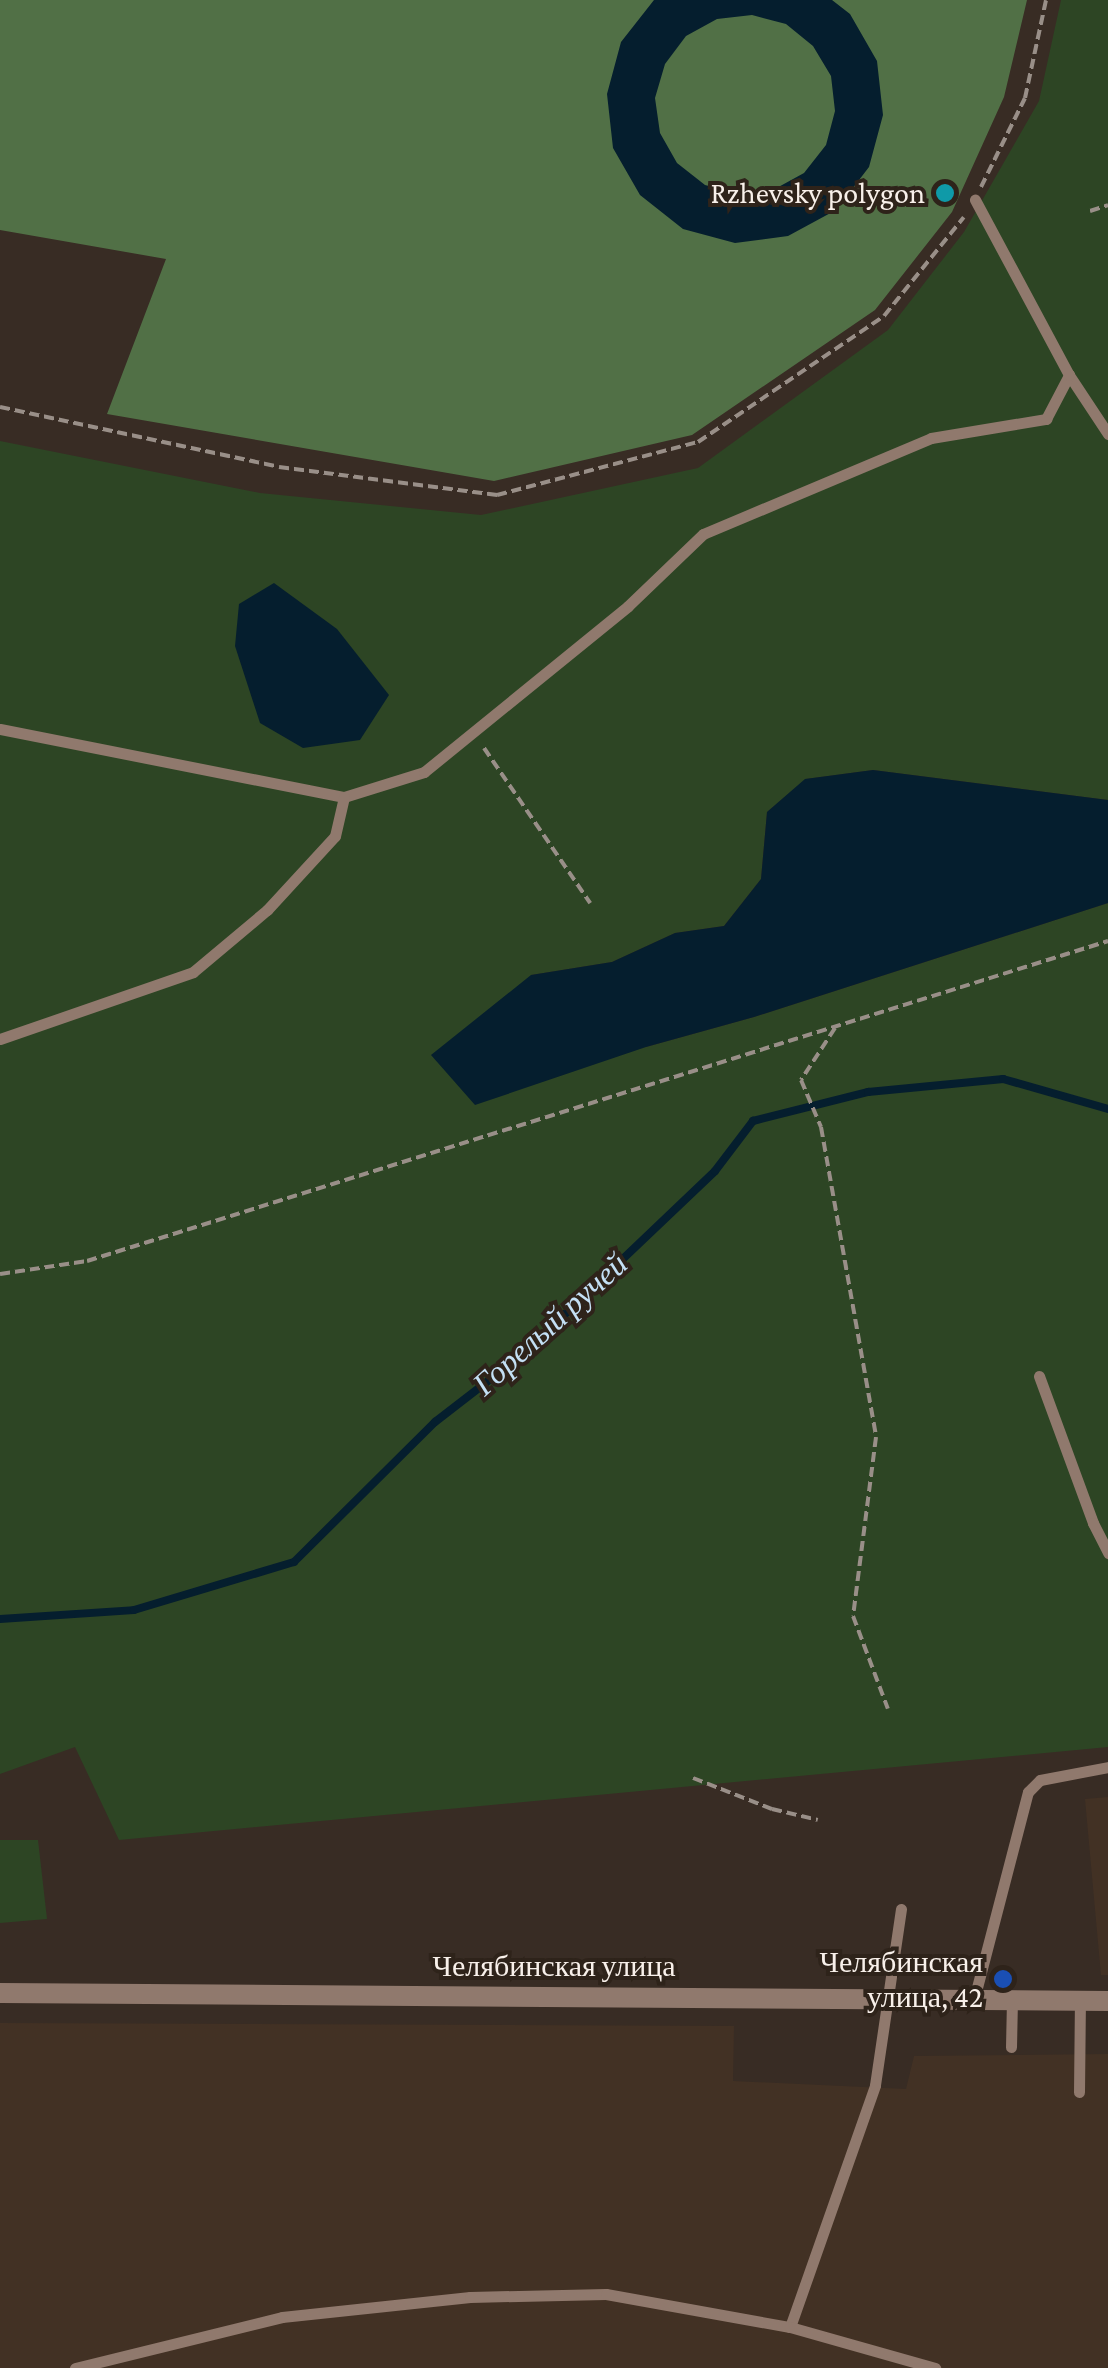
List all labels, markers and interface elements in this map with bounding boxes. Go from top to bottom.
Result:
place label: Rzhevsky polygon [710,175,925,211]
marker: Rzhevsky polygon [934,182,956,204]
water label: Горелый ручей [465,1245,635,1403]
place label: Челябинская улица, 42 [819,1944,983,2014]
street label: Челябинская улица [432,1948,676,1984]
marker: Челябинская улица, 42 [992,1968,1014,1990]

